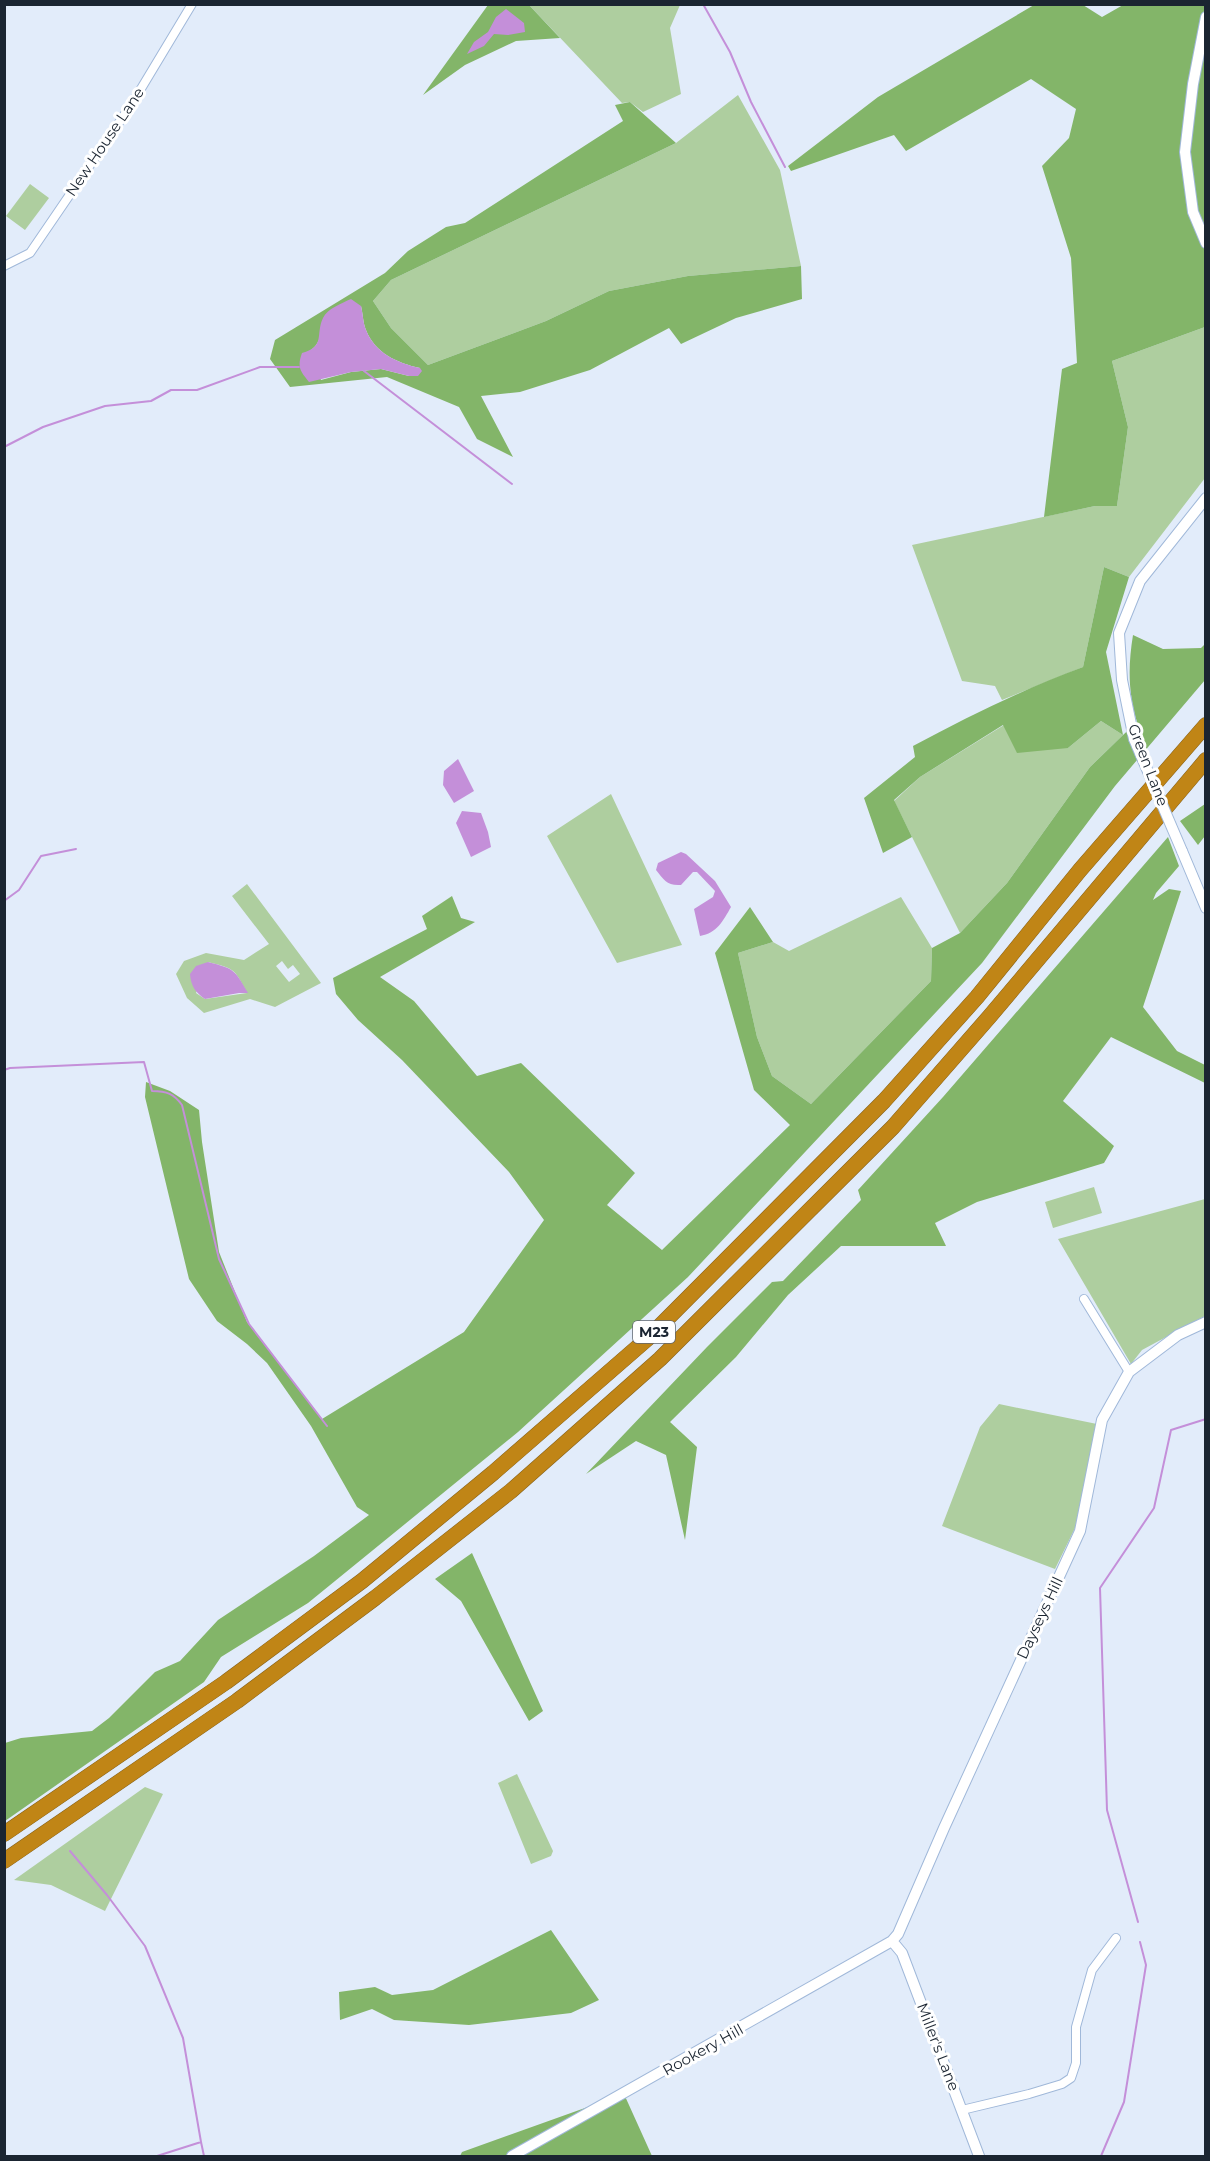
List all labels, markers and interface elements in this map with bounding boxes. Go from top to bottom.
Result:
street label: New House Lane [61,84,148,200]
street label: Green Lane [1124,721,1173,809]
road number: M23 [633,1321,675,1343]
street label: Dayseys Hill [1012,1574,1067,1662]
street label: Miller's Lane [913,2000,964,2093]
street label: Rookery Hill [659,2020,747,2080]

